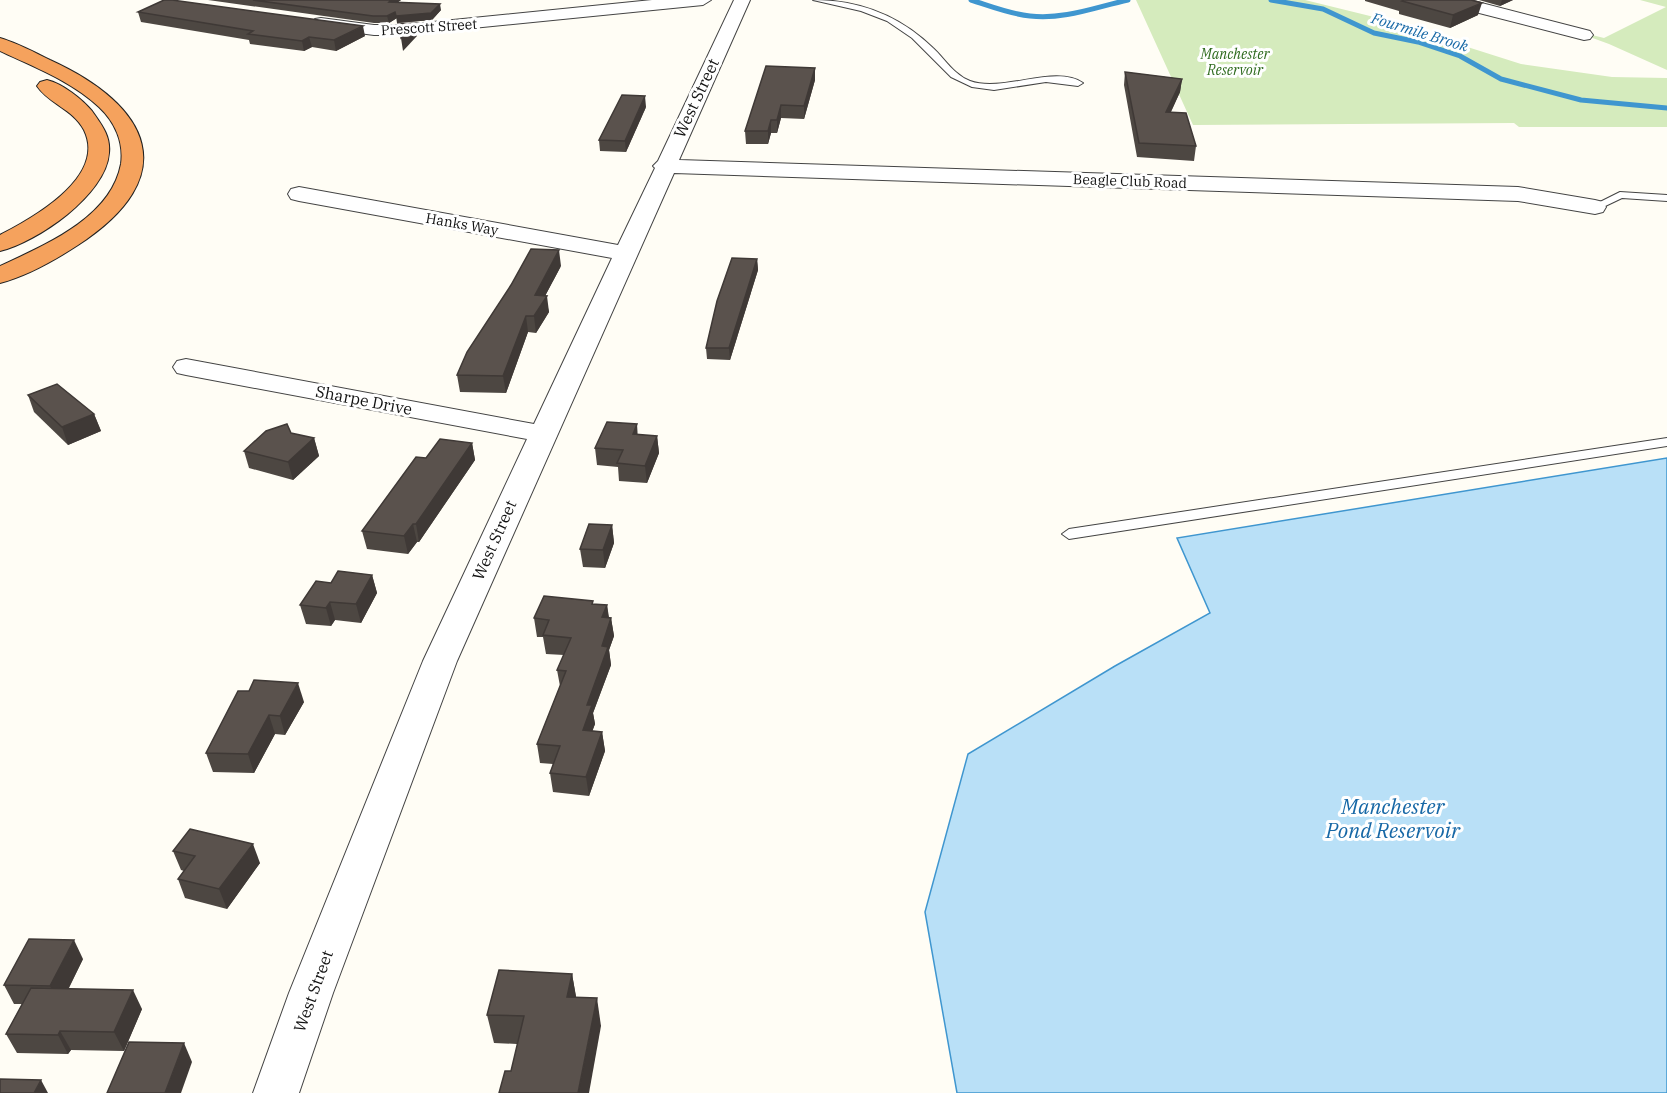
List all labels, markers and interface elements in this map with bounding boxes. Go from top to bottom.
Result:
water label: Fourmile Brook [1368,8,1471,56]
street label: Prescott Street [380,15,478,39]
park label: Manchester Reservoir [1199,45,1270,79]
street label: West Street [669,55,723,141]
street label: Beagle Club Road [1073,170,1188,192]
street label: Hanks Way [424,209,500,239]
street label: Sharpe Drive [314,381,414,419]
street label: West Street [468,497,521,583]
water label: Manchester Pond Reservoir [1325,792,1461,844]
street label: West Street [289,947,337,1035]

